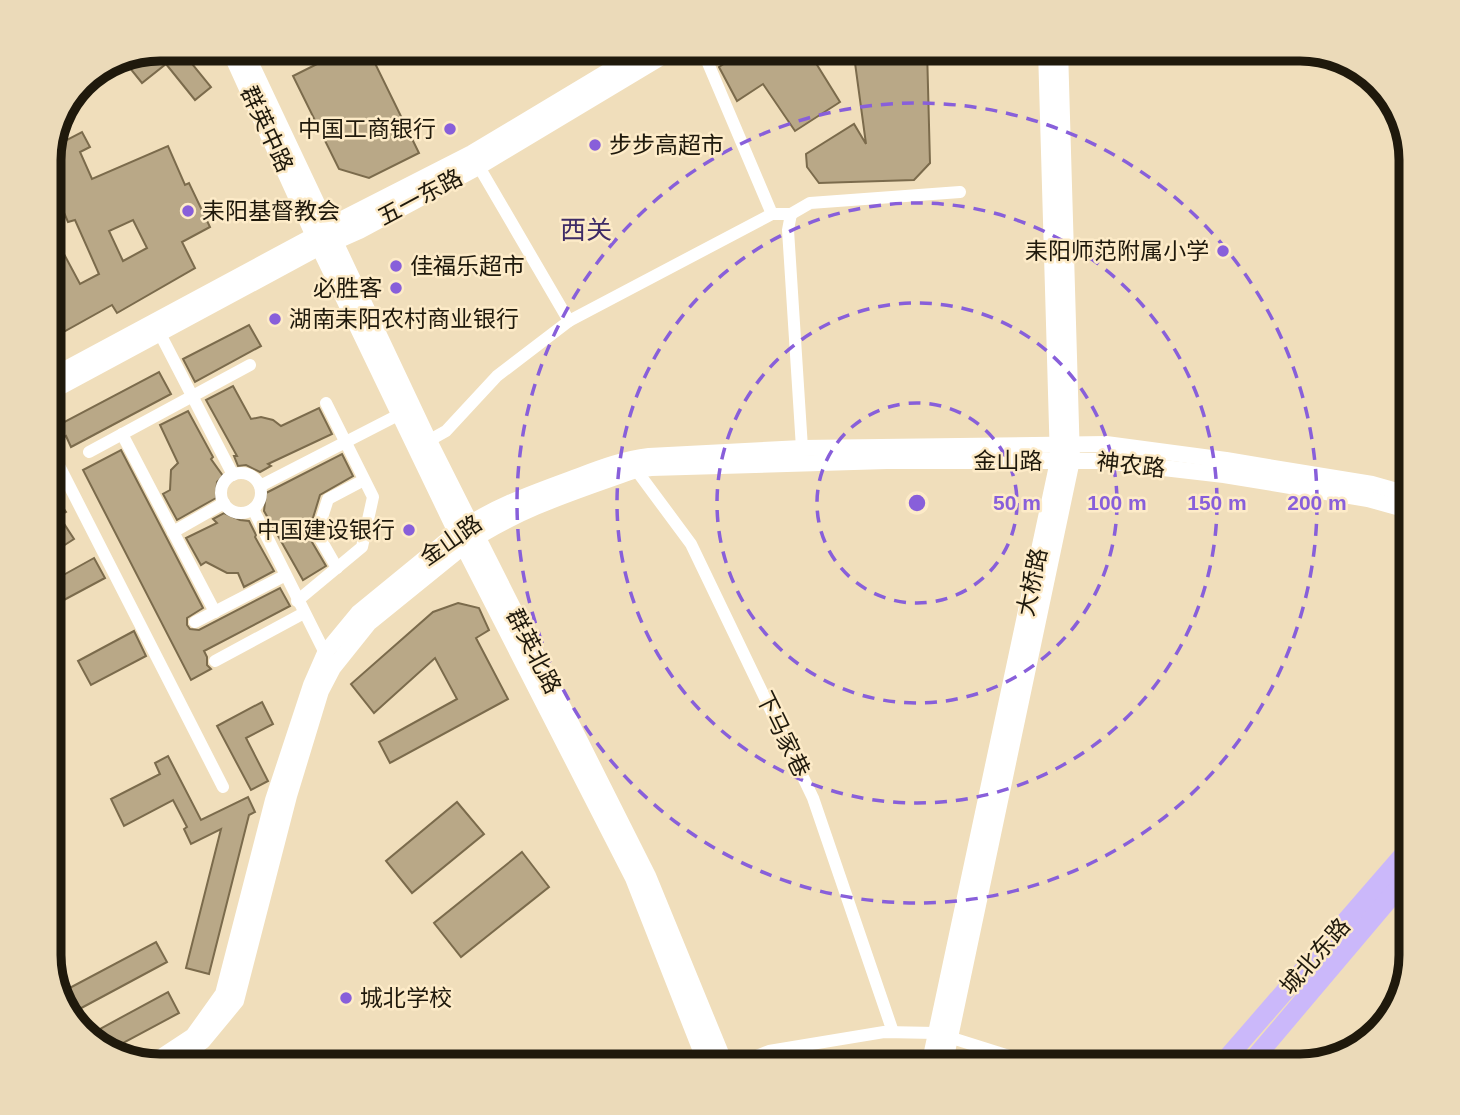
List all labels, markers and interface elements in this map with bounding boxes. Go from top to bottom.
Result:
street label: 群英中路 [236,82,298,176]
place label: 中国工商银行 [298,116,436,142]
marker: 中国工商银行 [442,121,458,137]
place label: 步步高超市 [609,132,724,158]
marker: 步步高超市 [587,137,603,153]
street label: 五一东路 [373,164,467,230]
place label: 耒阳基督教会 [202,198,340,224]
marker: 耒阳基督教会 [180,203,196,219]
district label: 西关 [560,215,612,245]
place label: 耒阳师范附属小学 [1025,238,1209,264]
marker: 耒阳师范附属小学 [1215,243,1231,259]
place label: 佳福乐超市 [410,253,525,279]
marker: 佳福乐超市 [388,258,404,274]
place label: 必胜客 [313,275,382,301]
marker: 必胜客 [388,280,404,296]
place label: 湖南耒阳农村商业银行 [289,306,519,332]
marker: 湖南耒阳农村商业银行 [267,311,283,327]
street label: 金山路 [974,448,1043,474]
street label: 神农路 [1095,448,1167,482]
centre of rings [905,491,929,515]
text: 50 m [993,491,1041,514]
text: 100 m [1087,491,1147,514]
text: 150 m [1187,491,1247,514]
text: 200 m [1287,491,1347,514]
street label: 金山路 [415,510,487,570]
place label: 中国建设银行 [257,517,395,543]
marker: 中国建设银行 [401,522,417,538]
street label: 大桥路 [1012,546,1052,618]
street label: 群英北路 [502,604,566,698]
street label: 下马家巷 [751,687,815,781]
street label: 城北东路 [1275,913,1355,999]
place label: 城北学校 [360,985,452,1011]
marker: 城北学校 [338,990,354,1006]

